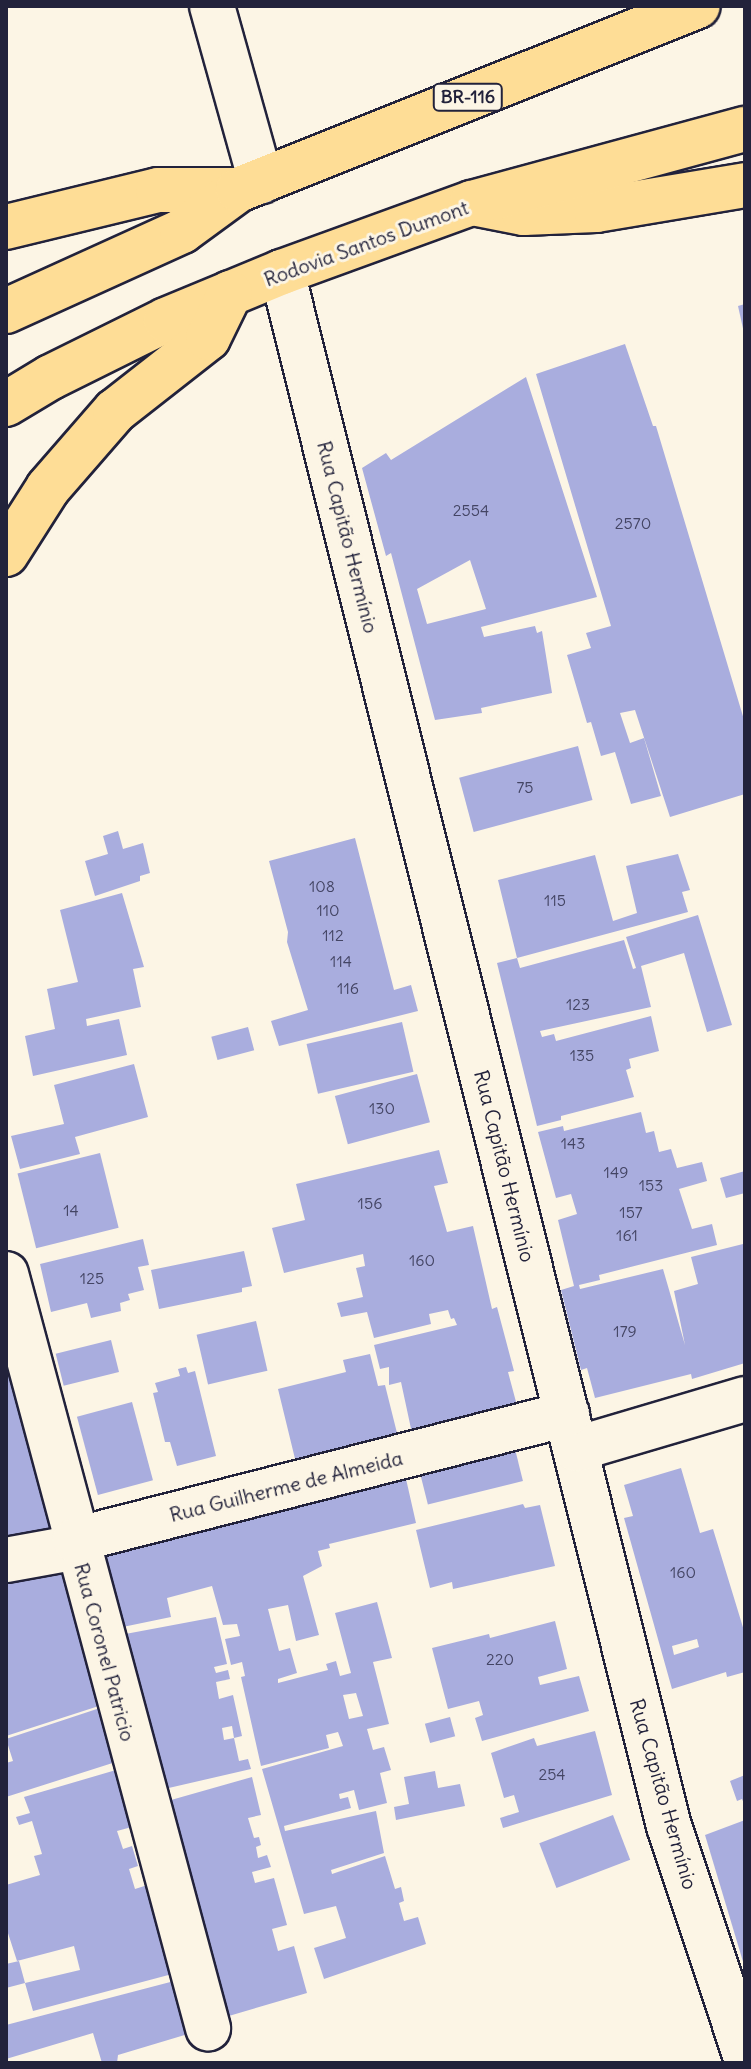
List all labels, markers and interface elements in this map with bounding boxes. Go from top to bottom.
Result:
road number: BR-116 [432,83,504,111]
street label: Rodovia Santos Dumont [261,195,471,291]
street label: Rua Capitão Hermínio [313,438,383,636]
house number: 2554 [453,500,489,520]
house number: 2570 [615,513,651,533]
house number: 75 [516,777,534,797]
house number: 108 [309,876,335,896]
house number: 115 [544,890,566,910]
house number: 110 [316,900,340,920]
house number: 112 [322,925,344,945]
house number: 114 [330,951,352,971]
house number: 116 [337,978,359,998]
house number: 123 [566,994,590,1014]
house number: 135 [570,1045,594,1065]
street label: Rua Capitão Hermínio [470,1067,540,1265]
house number: 130 [369,1098,395,1118]
house number: 143 [561,1133,585,1153]
house number: 149 [604,1162,628,1182]
house number: 153 [639,1175,663,1195]
house number: 156 [358,1193,382,1213]
house number: 14 [63,1200,79,1220]
house number: 157 [619,1202,643,1222]
house number: 161 [616,1225,638,1245]
house number: 160 [409,1250,435,1270]
house number: 125 [80,1268,104,1288]
house number: 179 [613,1321,637,1341]
street label: Rua Guilherme de Almeida [167,1445,405,1527]
street label: Rua Coronel Patricio [70,1560,140,1744]
house number: 160 [670,1562,696,1582]
house number: 220 [486,1649,514,1669]
street label: Rua Capitão Hermínio [625,1696,703,1892]
house number: 254 [538,1764,566,1784]

